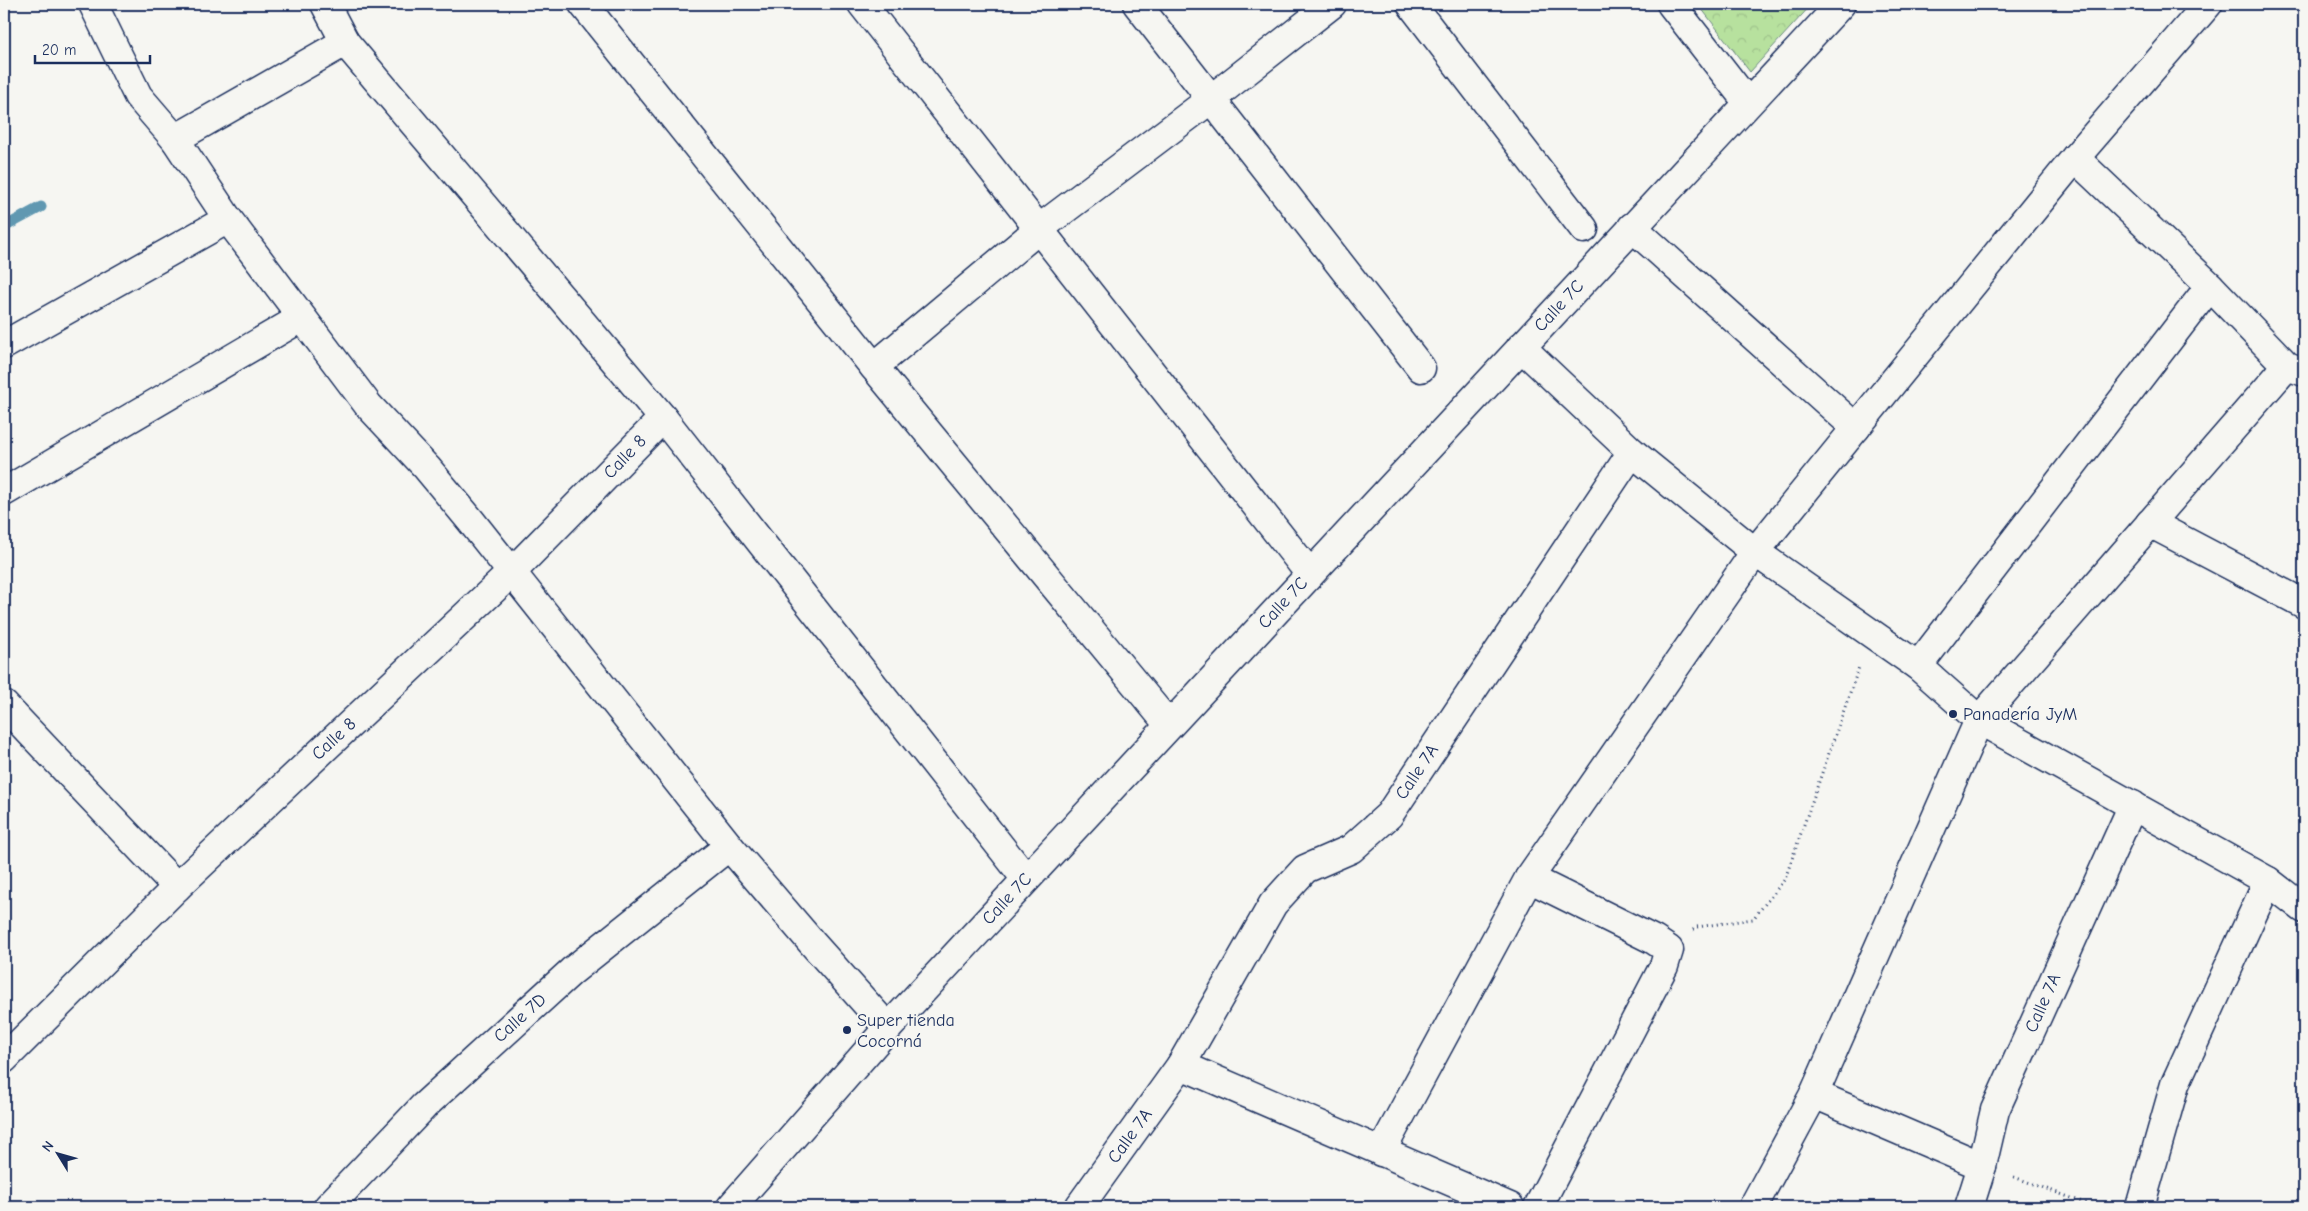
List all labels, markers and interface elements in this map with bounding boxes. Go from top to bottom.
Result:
scale bar [35,32,150,64]
text: 20 m [42,41,76,59]
street label: Calle 7C [1530,276,1588,336]
street label: Calle 8 [599,431,651,483]
street label: Calle 7C [1254,573,1312,633]
place label: Panadería JyM [1963,704,2077,725]
marker: Panadería JyM [1947,708,1959,720]
street label: Calle 8 [308,713,360,765]
street label: Calle 7A [1391,740,1443,804]
street label: Calle 7C [978,869,1036,929]
street label: Calle 7A [2021,970,2065,1036]
street label: Calle 7D [490,989,550,1047]
place label: Super tienda Cocorná [857,1010,955,1052]
marker: Super tienda Cocorná [841,1024,853,1036]
street label: Calle 7A [1103,1105,1157,1167]
north arrow [32,1128,82,1178]
text: N [38,1138,58,1155]

